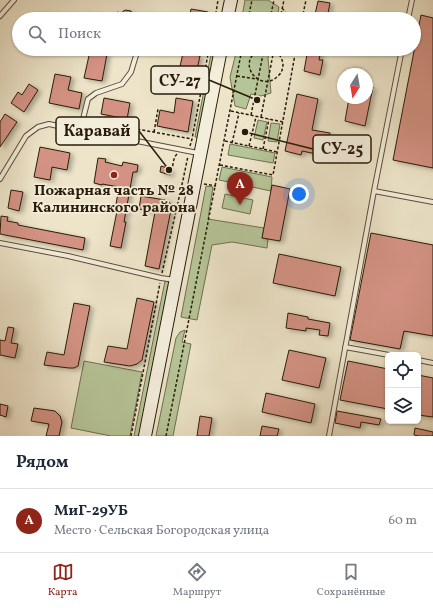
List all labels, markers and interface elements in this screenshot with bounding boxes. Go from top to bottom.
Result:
search box [12,12,421,56]
icon: search [26,23,48,45]
text: Поиск [58,24,101,45]
callout: СУ-27 [151,66,209,94]
north arrow [337,68,373,104]
text: СУ-27 [159,71,201,93]
callout: Каравай [56,117,139,145]
text: Каравай [63,121,131,143]
callout: СУ-25 [313,135,371,163]
text: СУ-25 [321,139,363,161]
marker: Пожарная часть № 28 Калининского района [109,170,119,180]
pin: A [227,172,253,205]
place label: Пожарная часть № 28 Калининского района [32,181,196,219]
your location [289,184,309,204]
map controls [385,352,421,424]
button: locate [385,352,421,388]
button: layers [385,388,421,424]
text: Рядом [16,451,69,474]
text: МиГ-29УБ [54,501,128,522]
text: A [24,512,34,530]
text: 60 m [389,512,417,530]
text: Место · Сельская Богородская улица [54,522,269,540]
tab: Карта [48,561,78,600]
tab: Маршрут [173,561,221,600]
tab: Сохранённые [317,561,385,600]

